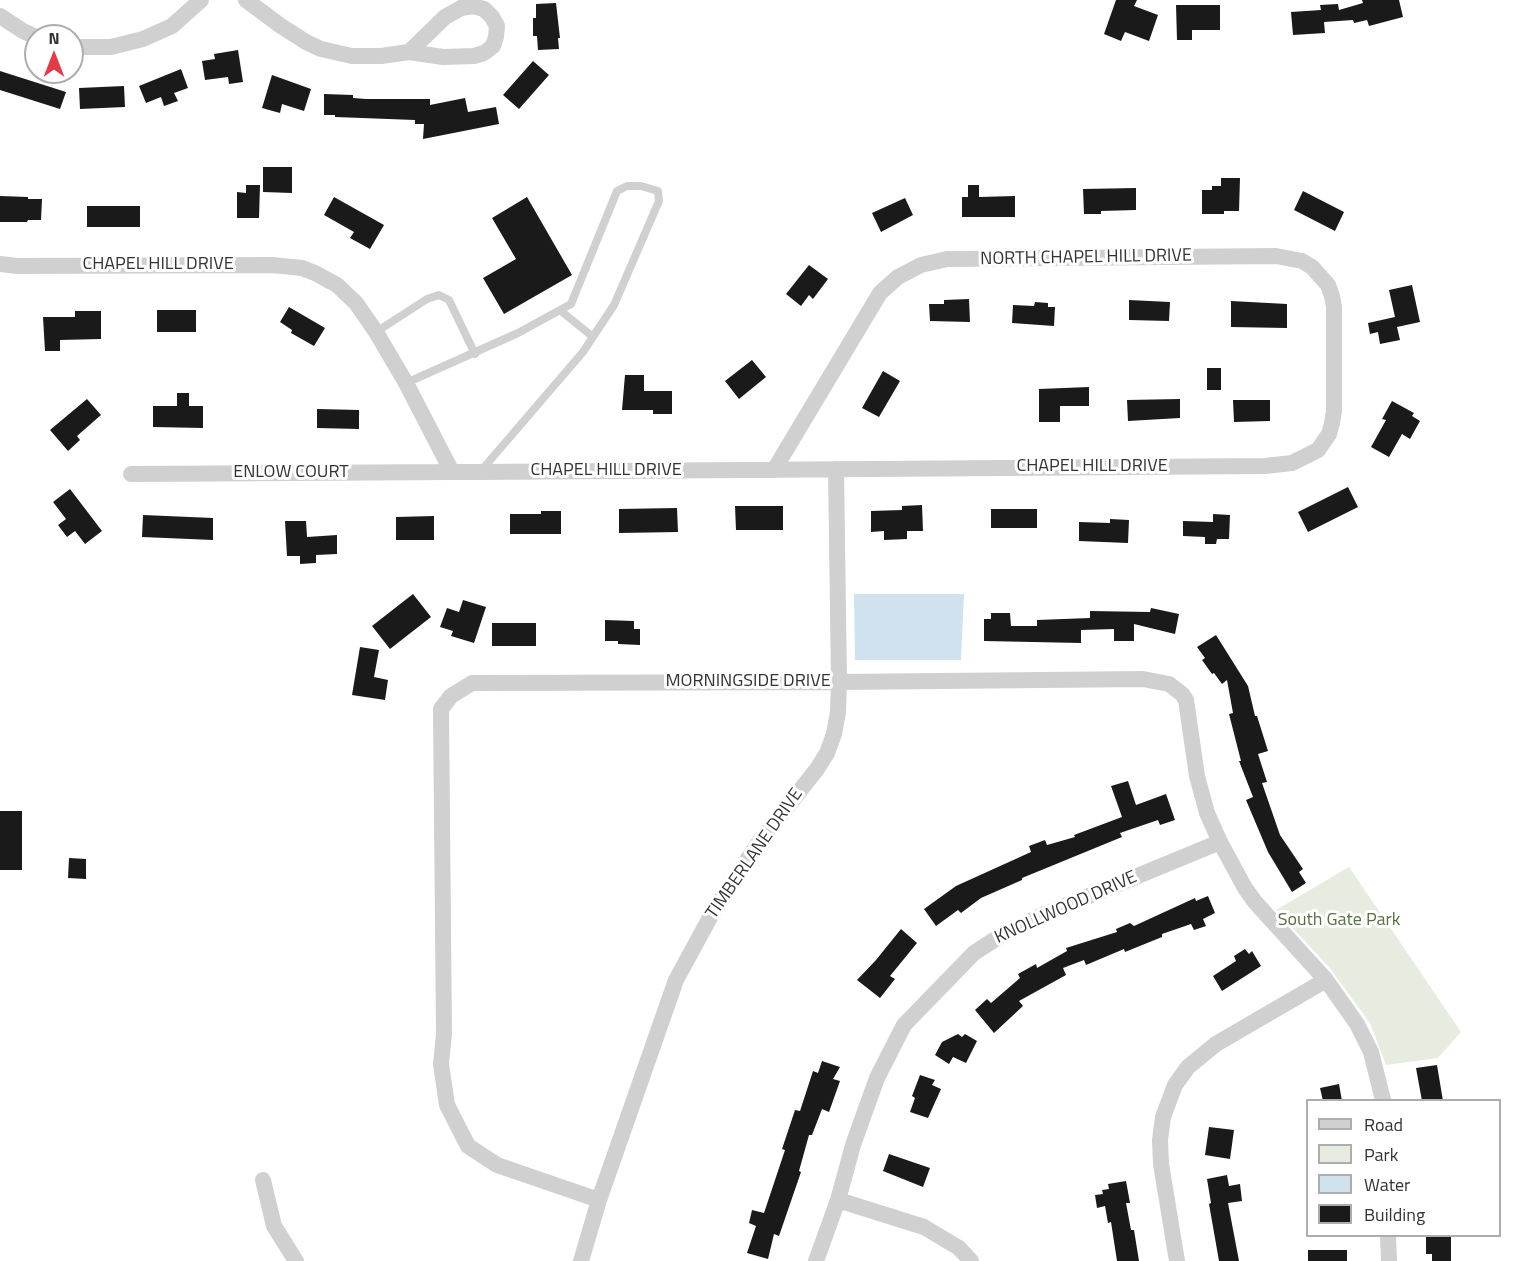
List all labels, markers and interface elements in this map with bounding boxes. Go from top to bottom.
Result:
north arrow [24,24,84,84]
text: N [48,26,60,50]
street label: NORTH CHAPEL HILL DRIVE [980,245,1192,271]
street label: CHAPEL HILL DRIVE [82,254,234,276]
street label: CHAPEL HILL DRIVE [1016,456,1168,478]
street label: CHAPEL HILL DRIVE [530,460,682,482]
street label: ENLOW COURT [233,462,349,484]
street label: MORNINGSIDE DRIVE [665,671,831,693]
street label: TIMBERLANE DRIVE [702,785,808,923]
street label: KNOLLWOOD DRIVE [991,867,1141,949]
park label: South Gate Park [1278,910,1400,932]
legend [1306,1099,1501,1237]
text: Road [1364,1111,1403,1138]
text: Park [1364,1141,1398,1168]
text: Water [1364,1171,1410,1198]
text: Building [1364,1201,1425,1228]

